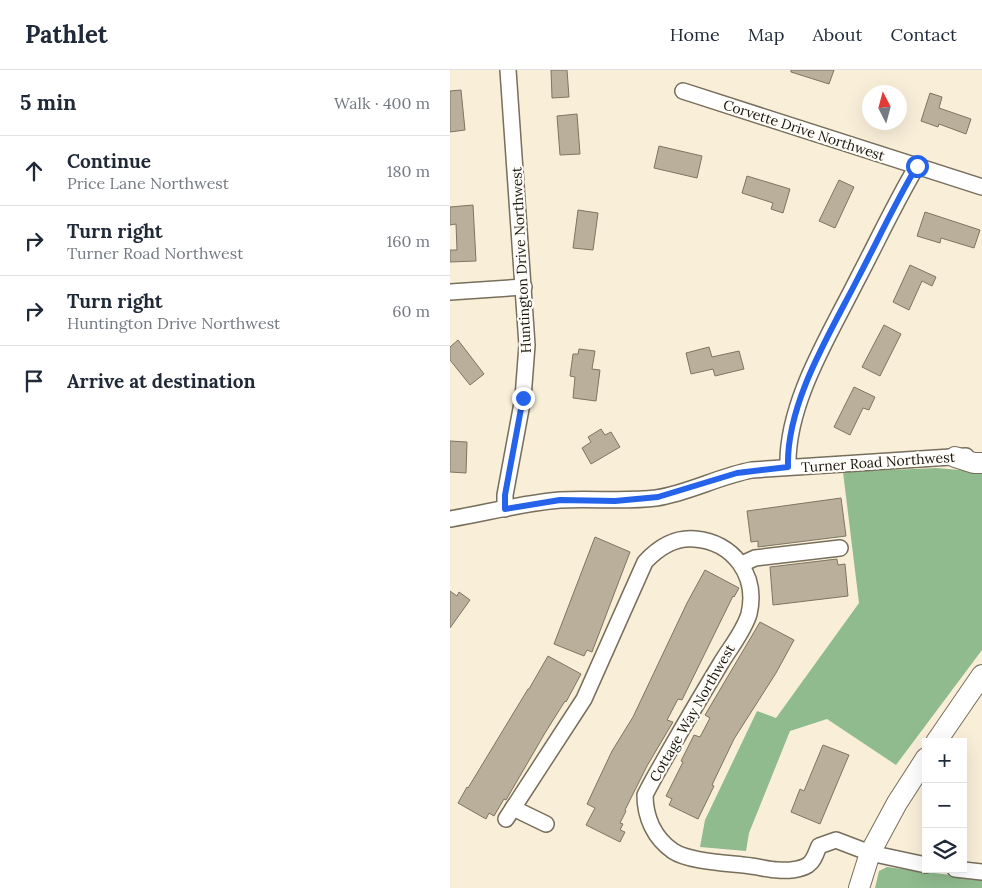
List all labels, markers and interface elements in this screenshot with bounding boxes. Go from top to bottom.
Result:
text: Pathlet [25,19,108,50]
text: Home [670,23,720,46]
text: Map [748,23,784,46]
text: About [812,23,862,46]
text: Contact [890,23,957,46]
north arrow [862,85,907,130]
text: 5 min [20,89,76,116]
text: Walk · 400 m [334,93,430,113]
street label: Corvette Drive Northwest [721,95,888,165]
text: Continue [67,149,151,173]
route start [906,155,929,178]
icon: ahead [20,157,48,185]
text: 180 m [387,161,430,181]
street label: Huntington Drive Northwest [507,166,535,354]
text: Price Lane Northwest [67,173,229,193]
text: Turn right [67,219,163,243]
icon: right [20,227,48,255]
text: 160 m [386,231,430,251]
text: Turner Road Northwest [67,243,243,263]
text: Turn right [67,289,163,313]
icon: right [20,297,48,325]
text: 60 m [392,301,430,321]
text: Huntington Drive Northwest [67,313,280,333]
icon: arrive [20,367,48,395]
text: Arrive at destination [67,369,256,393]
route end [512,387,535,410]
street label: Turner Road Northwest [800,448,956,476]
street label: Cottage Way Northwest [645,641,739,785]
map controls [922,738,967,873]
button: + [922,738,967,783]
button: − [922,783,967,828]
button: layers [922,828,967,873]

